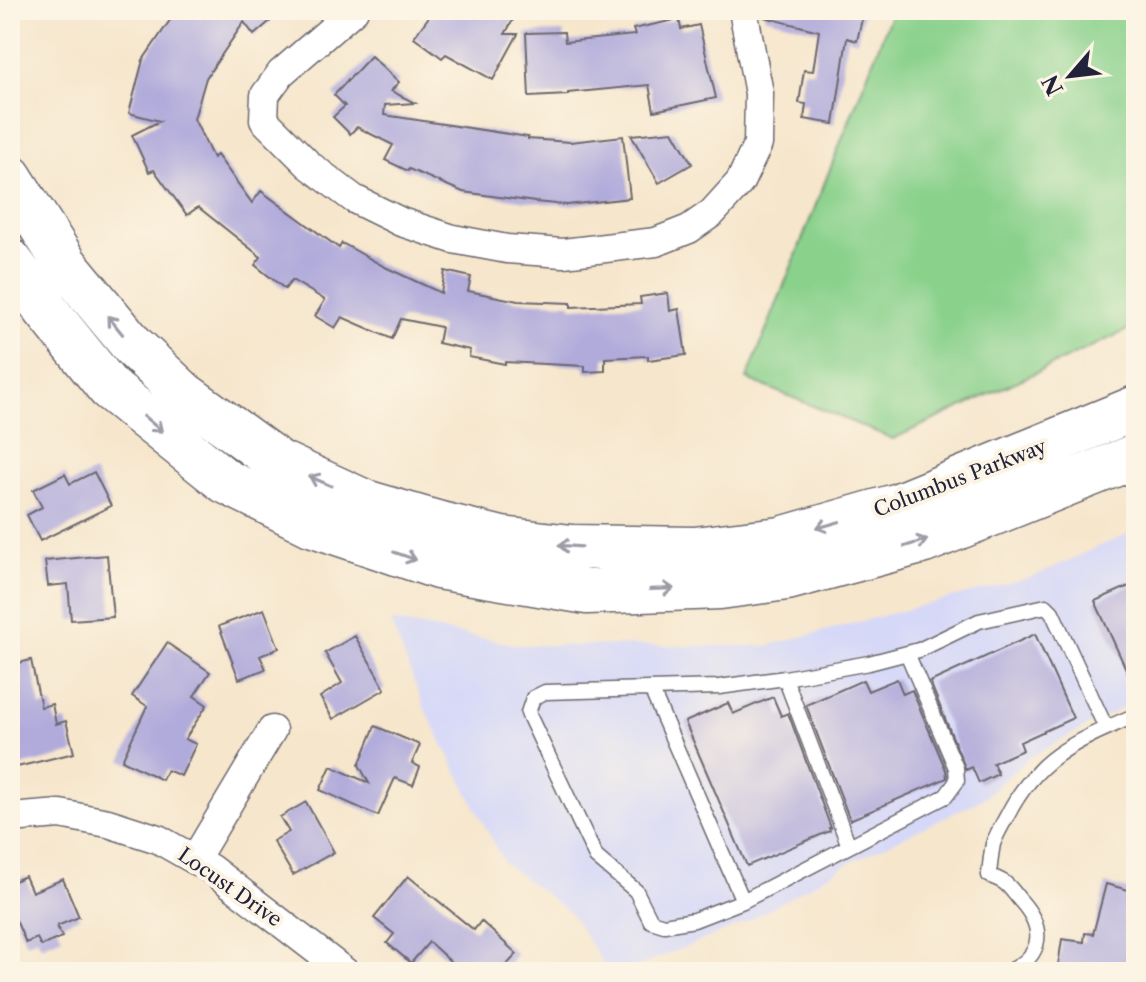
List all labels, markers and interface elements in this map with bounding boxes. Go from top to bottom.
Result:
north arrow [1030,36,1110,116]
text: N [1036,70,1069,100]
one-way arrow [107,315,124,336]
one-way arrow [142,415,163,433]
street label: Columbus Parkway [870,434,1051,522]
one-way arrow [308,473,333,488]
one-way arrow [815,519,841,534]
one-way arrow [903,535,929,550]
one-way arrow [557,538,584,553]
one-way arrow [393,550,418,565]
one-way arrow [648,582,675,597]
street label: Locust Drive [174,842,286,932]

